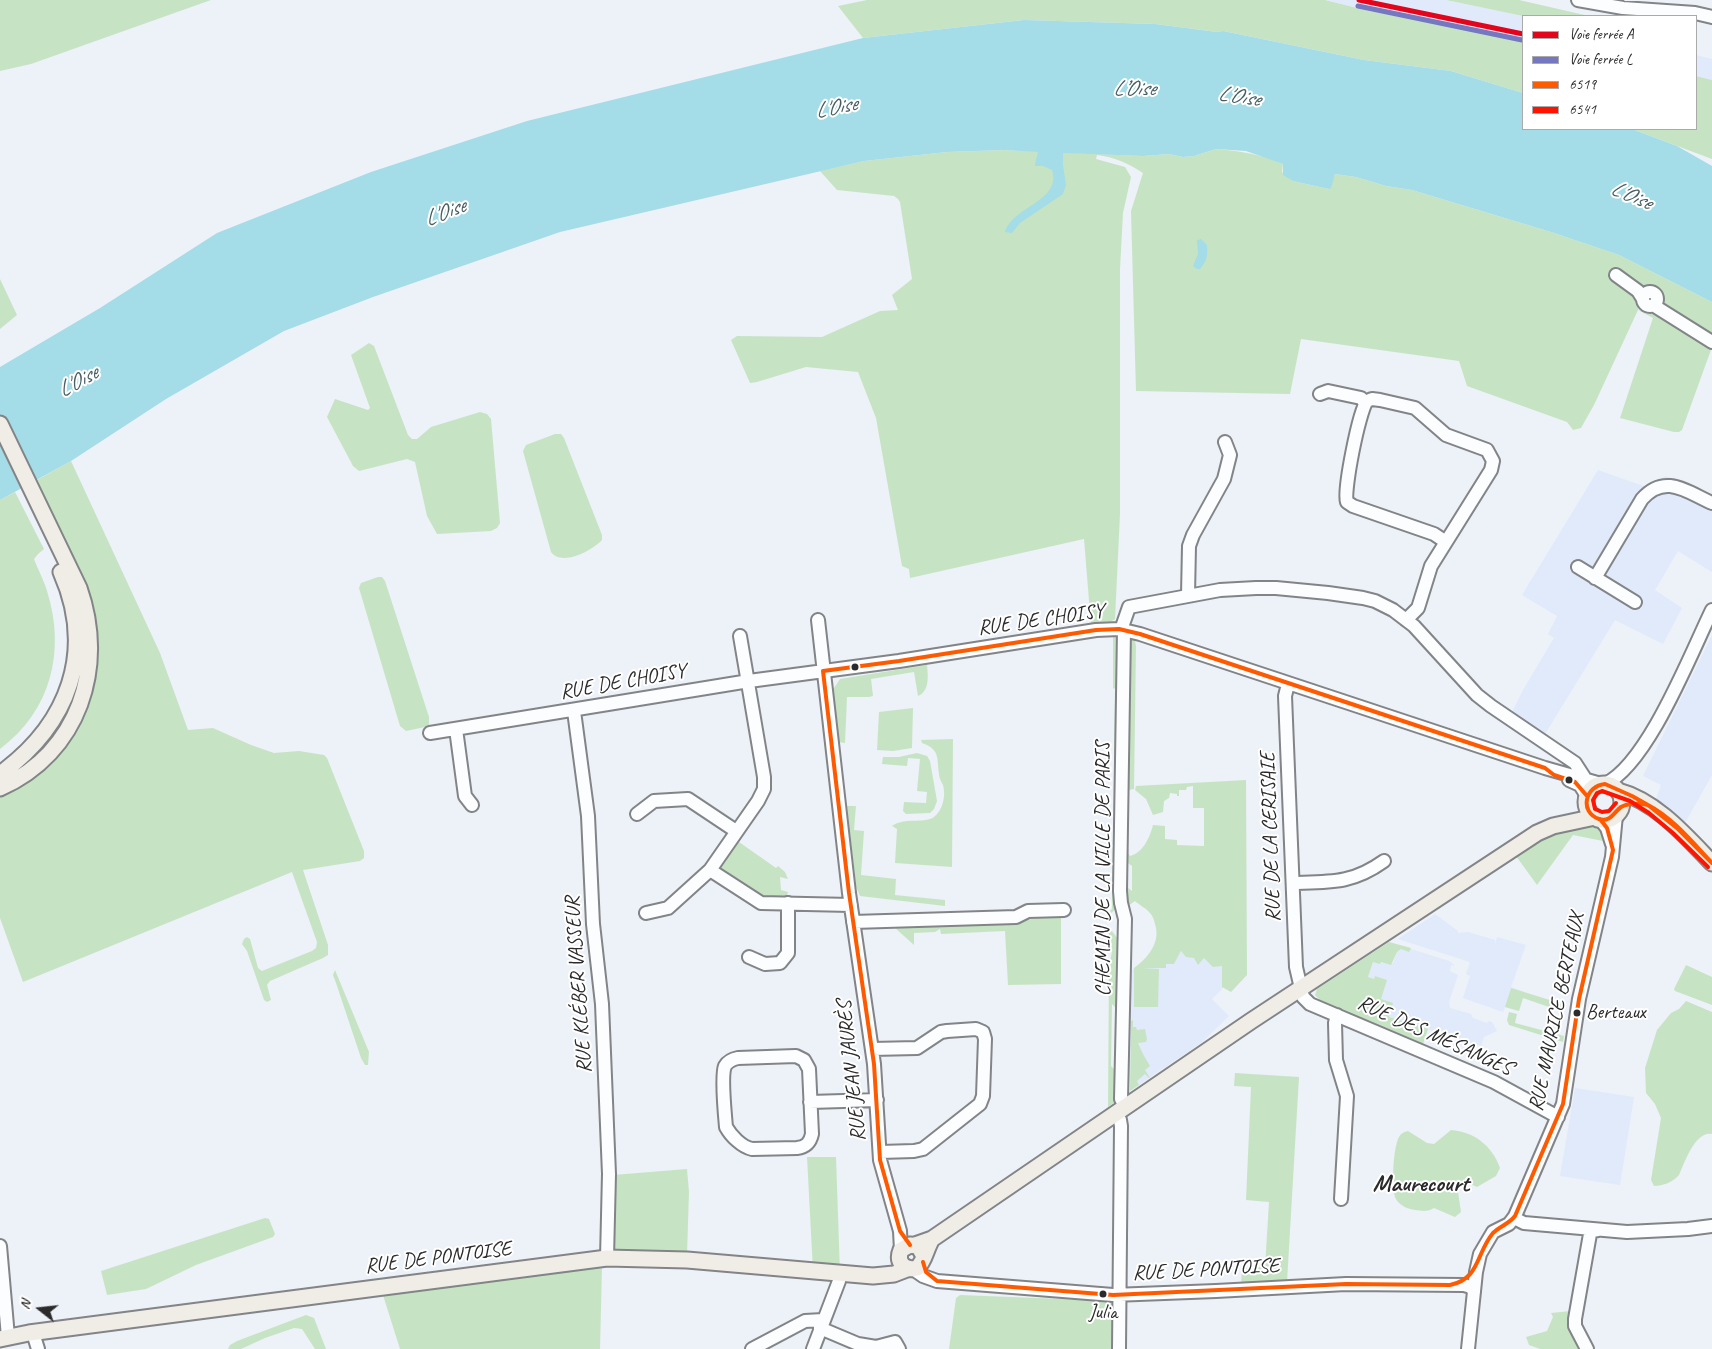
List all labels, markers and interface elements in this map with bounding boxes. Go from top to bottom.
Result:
legend [1522,15,1697,130]
text: Voie ferrée A [1569,25,1633,44]
text: Voie ferrée L [1569,50,1632,69]
text: 6519 [1569,75,1596,94]
water label: L’Oise [1113,76,1155,102]
water label: L'Oise [1216,81,1262,113]
water label: L'Oise [813,91,859,125]
text: 6541 [1569,100,1596,119]
water label: L'Oise [1606,176,1656,216]
water label: L'Oise [421,193,469,233]
water label: L'Oise [53,360,103,404]
street label: RUE DE CHOISY [976,599,1106,641]
street label: RUE DE CHOISY [558,659,688,705]
unlabelled marker [850,662,860,672]
street label: CHEMIN DE LA VILLE DE PARIS [1090,741,1116,997]
street label: RUE DE LA CERISAIE [1255,752,1287,922]
unlabelled marker [1564,775,1574,785]
street label: RUE KLÉBER VASSEUR [560,896,598,1074]
street label: RUE MAURICE BERTEAUX [1524,911,1590,1113]
street label: RUE DES MÉSANGES [1354,991,1516,1081]
street label: RUE JEAN JAURÈS [832,999,872,1143]
place label: Berteaux [1586,1001,1646,1025]
marker: Berteaux [1572,1008,1582,1018]
district label: Maurecourt [1373,1171,1469,1199]
street label: RUE DE PONTOISE [363,1237,513,1279]
street label: RUE DE PONTOISE [1132,1254,1280,1286]
north arrow [15,1284,65,1334]
marker: Julia [1098,1289,1108,1299]
text: N [16,1298,34,1311]
place label: Julia [1089,1301,1117,1325]

